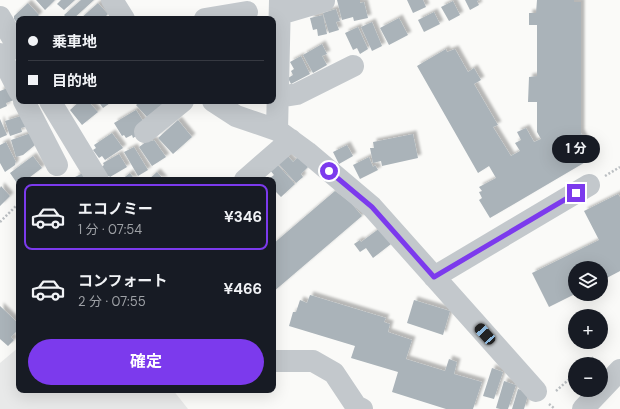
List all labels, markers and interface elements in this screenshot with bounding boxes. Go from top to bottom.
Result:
text: 乗車地 [52,32,97,52]
text: 目的地 [52,71,97,91]
callout: 1 分 [552,135,600,163]
text: 1 分 [566,140,586,157]
route start [320,162,338,180]
route end [567,184,585,202]
icon: car [30,199,66,235]
text: エコノミー [78,199,153,219]
text: ¥346 [224,207,262,227]
text: 1 分 · 07:54 [78,221,142,238]
map controls [568,261,608,397]
button: layers [568,261,608,301]
icon: car [30,271,66,307]
text: コンフォート [78,271,168,291]
text: ¥466 [223,279,262,299]
text: 2 分 · 07:55 [78,293,146,310]
button: + [568,309,608,349]
car [473,321,497,347]
button: 確定 [28,339,264,385]
button: − [568,357,608,397]

